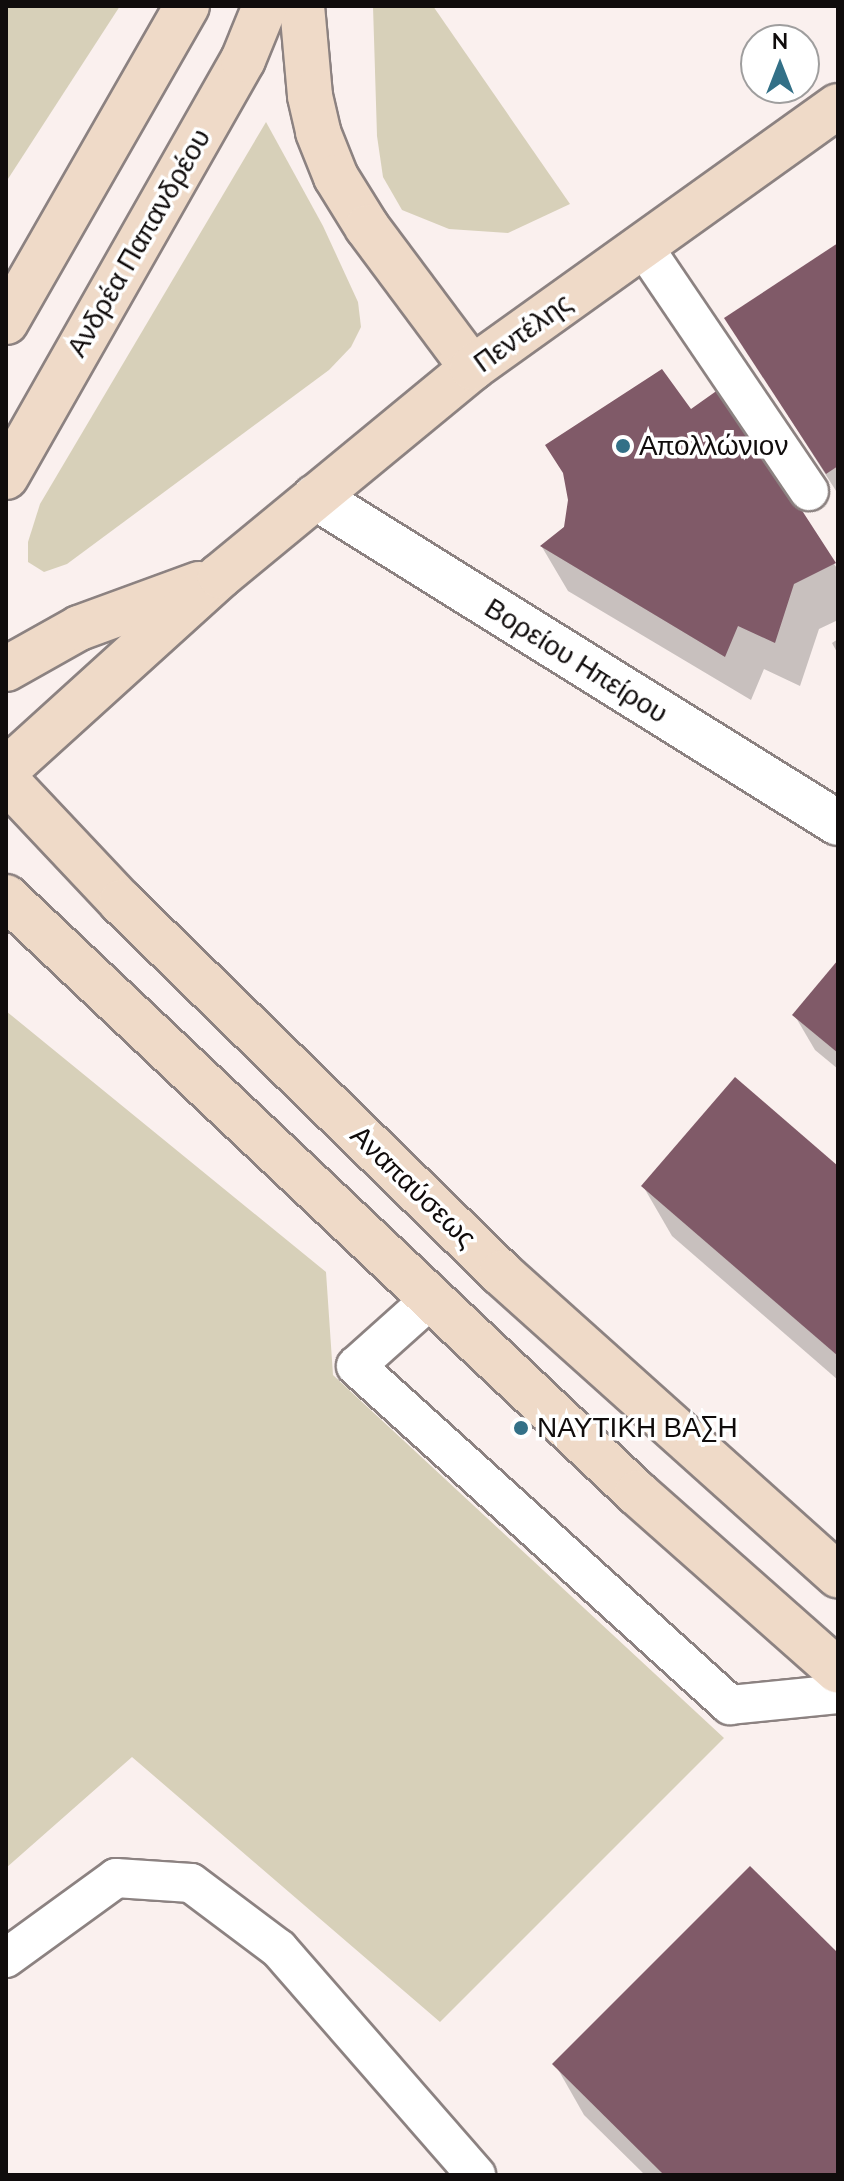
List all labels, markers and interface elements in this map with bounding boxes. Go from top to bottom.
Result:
north arrow [740,24,820,104]
text: N [772,27,788,57]
street label: Ανδρέα Παπανδρέου [60,123,218,363]
street label: Πεντέλης [467,286,579,380]
place label: Απολλώνιον [639,429,788,463]
marker: Απολλώνιον [614,437,632,455]
street label: Βορείου Ηπείρου [478,591,674,731]
street label: Αναπαύσεως [343,1119,483,1255]
place label: ΝΑΥΤΙΚΗ ΒΑΣΗ [537,1411,738,1445]
marker: ΝΑΥΤΙΚΗ ΒΑΣΗ [512,1419,530,1437]

